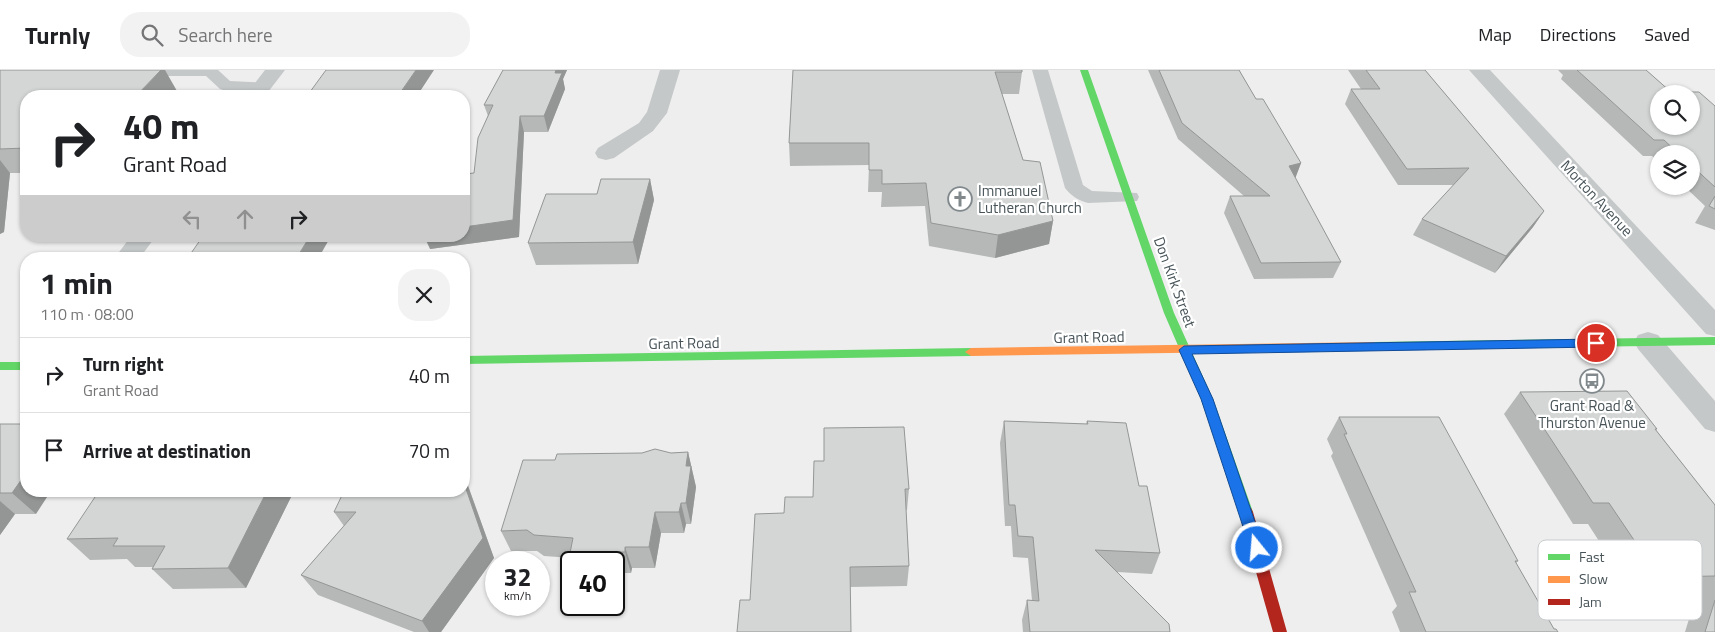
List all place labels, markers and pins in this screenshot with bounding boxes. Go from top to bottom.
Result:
place label: Immanuel Lutheran Church [978,179,1082,219]
church icon: Immanuel Lutheran Church [947,186,973,212]
pin [1575,322,1617,364]
bus stop icon: Grant Road & Thurston Avenue [1579,368,1605,394]
place label: Grant Road & Thurston Avenue [1538,394,1646,434]

